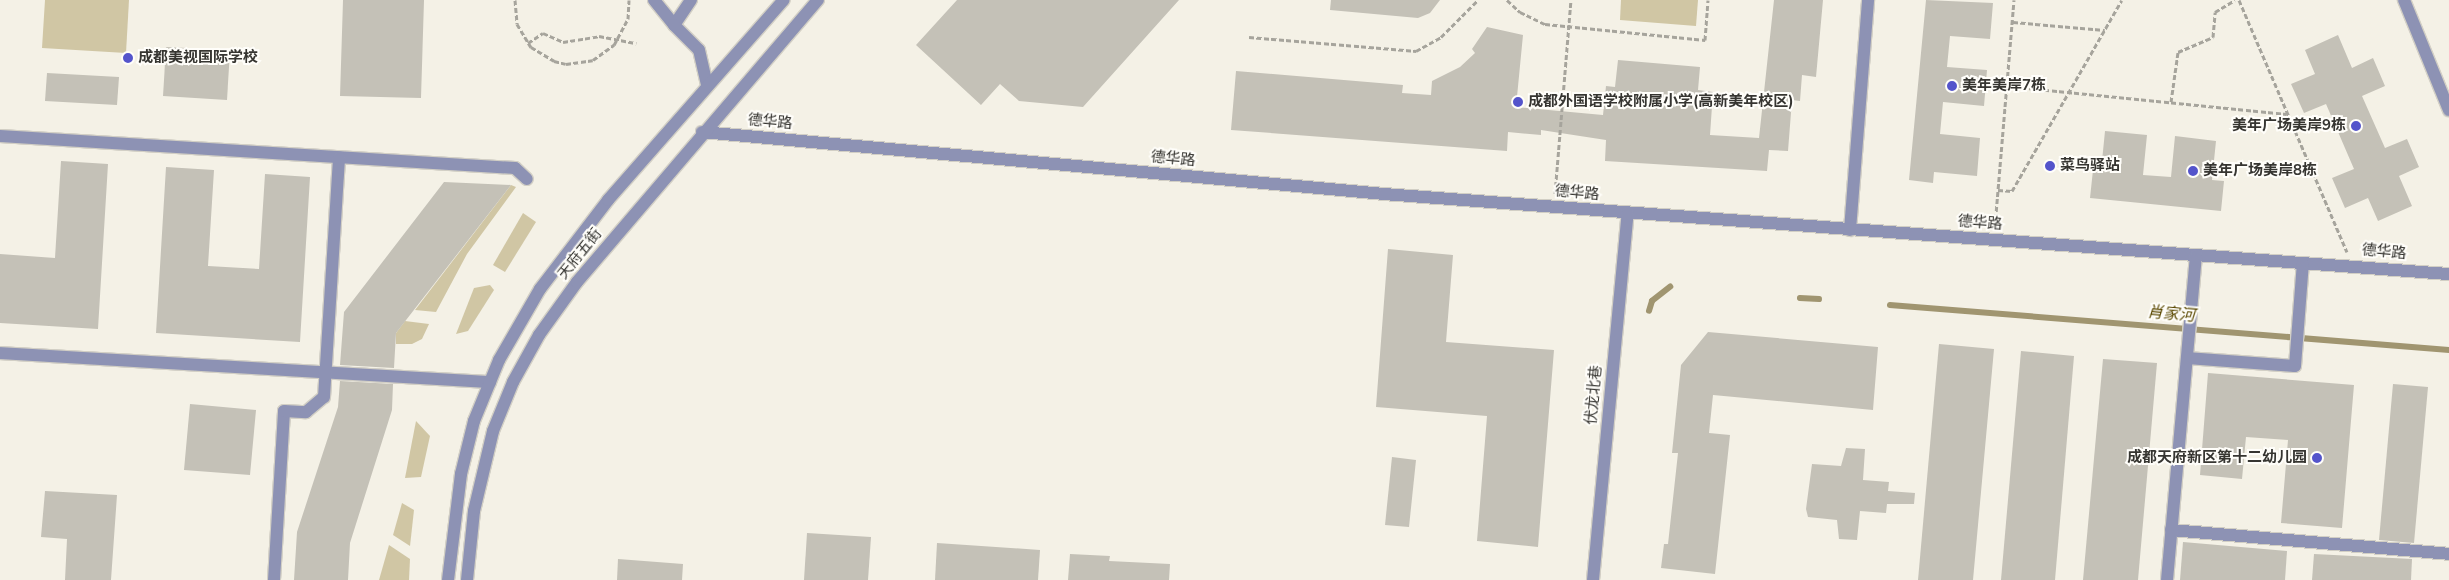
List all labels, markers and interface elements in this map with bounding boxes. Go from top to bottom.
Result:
place label: 成都美视国际学校 [138,49,258,67]
marker: 成都美视国际学校 [122,52,134,64]
place label: 美年美岸7栋 [1962,77,2046,95]
marker: 美年美岸7栋 [1946,80,1958,92]
place label: 成都外国语学校附属小学(高新美年校区) [1528,93,1794,111]
marker: 成都外国语学校附属小学(高新美年校区) [1512,96,1524,108]
street label: 德华路 [747,111,793,133]
place label: 美年广场美岸9栋 [2232,117,2346,135]
marker: 美年广场美岸9栋 [2350,120,2362,132]
street label: 德华路 [1150,148,1196,170]
place label: 菜鸟驿站 [2060,157,2120,175]
marker: 菜鸟驿站 [2044,160,2056,172]
place label: 美年广场美岸8栋 [2203,162,2317,180]
marker: 美年广场美岸8栋 [2187,165,2199,177]
street label: 德华路 [1554,182,1600,204]
street label: 德华路 [1957,212,2003,234]
street label: 天府五街 [554,225,606,283]
street label: 德华路 [2361,241,2407,263]
water label: 肖家河 [2146,302,2196,326]
street label: 伏龙北巷 [1582,364,1606,426]
place label: 成都天府新区第十二幼儿园 [2127,449,2307,467]
marker: 成都天府新区第十二幼儿园 [2311,452,2323,464]

